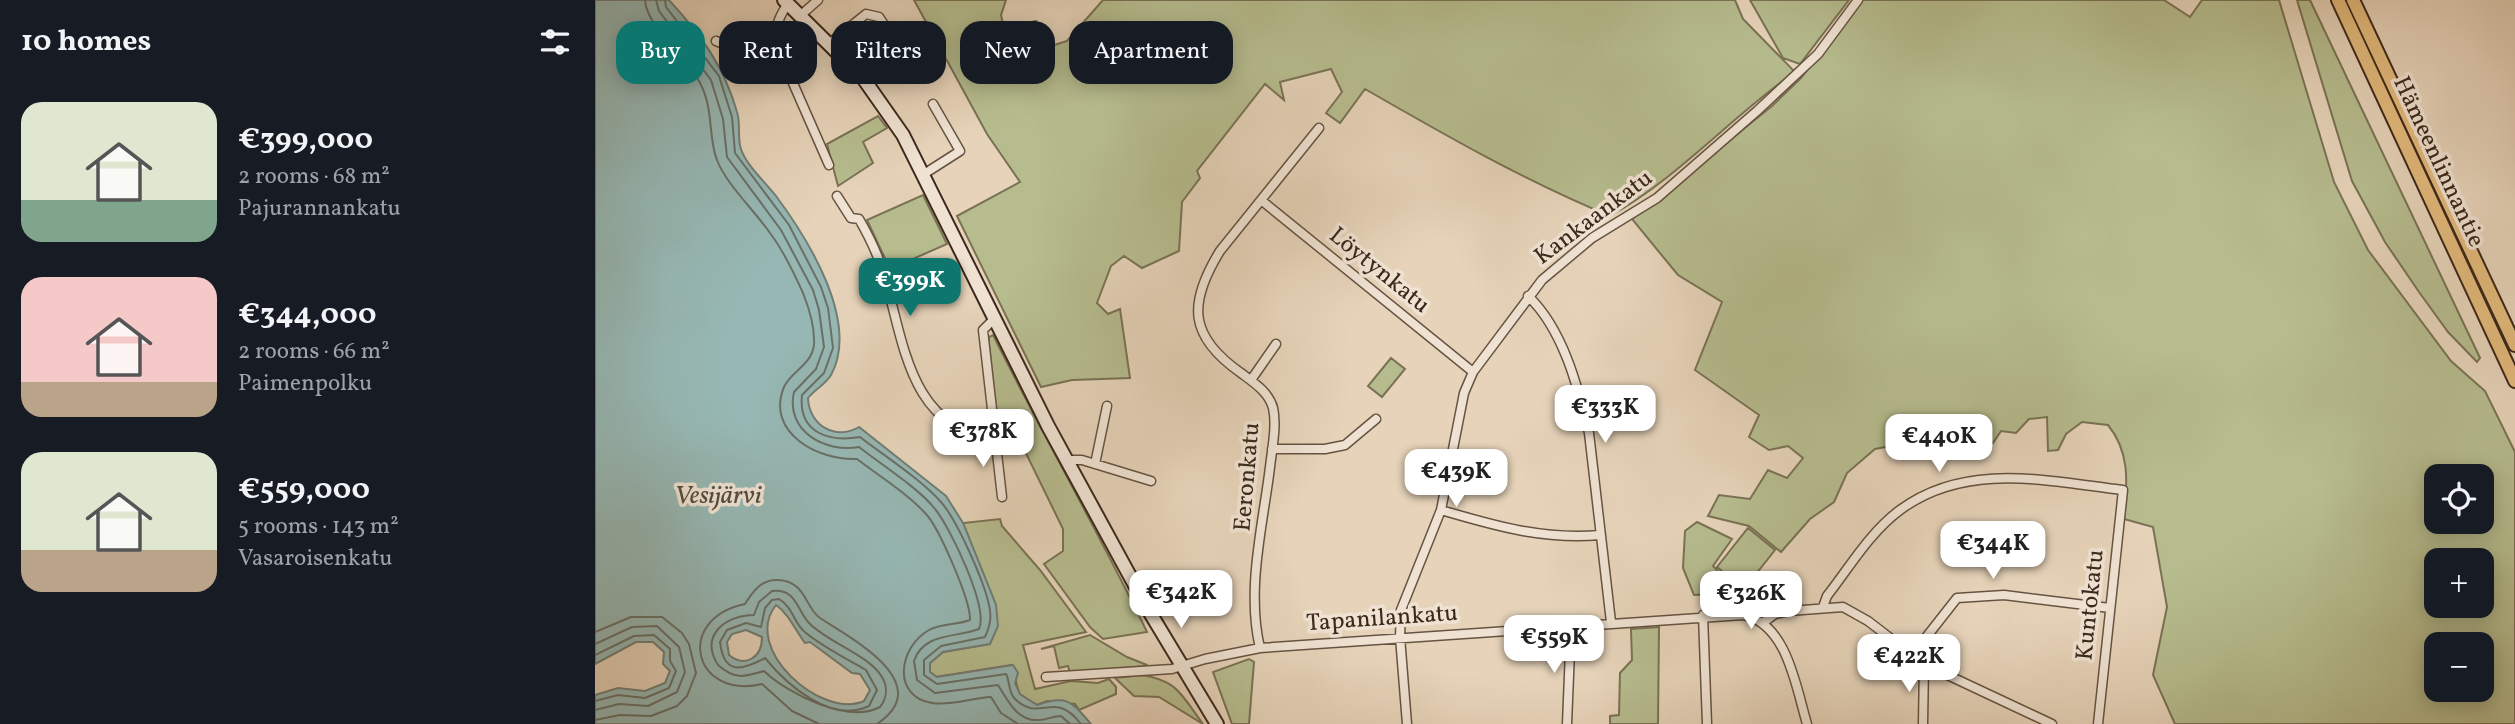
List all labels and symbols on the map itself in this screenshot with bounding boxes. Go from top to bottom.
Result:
street label: Hämeenlinnantie [2384,71,2492,253]
street label: Kankaankatu [1528,162,1660,274]
street label: Löytynkatu [1321,220,1437,322]
pin: €399K [861,258,959,318]
pin: €333K [1556,386,1654,445]
pin: €378K [934,410,1032,469]
pin: €440K [1890,414,1988,474]
street label: Eeronkatu [1226,421,1270,533]
pin: €439K [1407,449,1505,509]
water label: Vesijärvi [675,478,762,514]
pin: €344K [1944,522,2042,581]
street label: Kuntokatu [2068,548,2114,662]
pin: €342K [1132,570,1230,630]
pin: €326K [1702,572,1800,631]
street label: Tapanilankatu [1305,597,1459,641]
pin: €559K [1505,616,1603,675]
pin: €422K [1860,634,1958,694]

